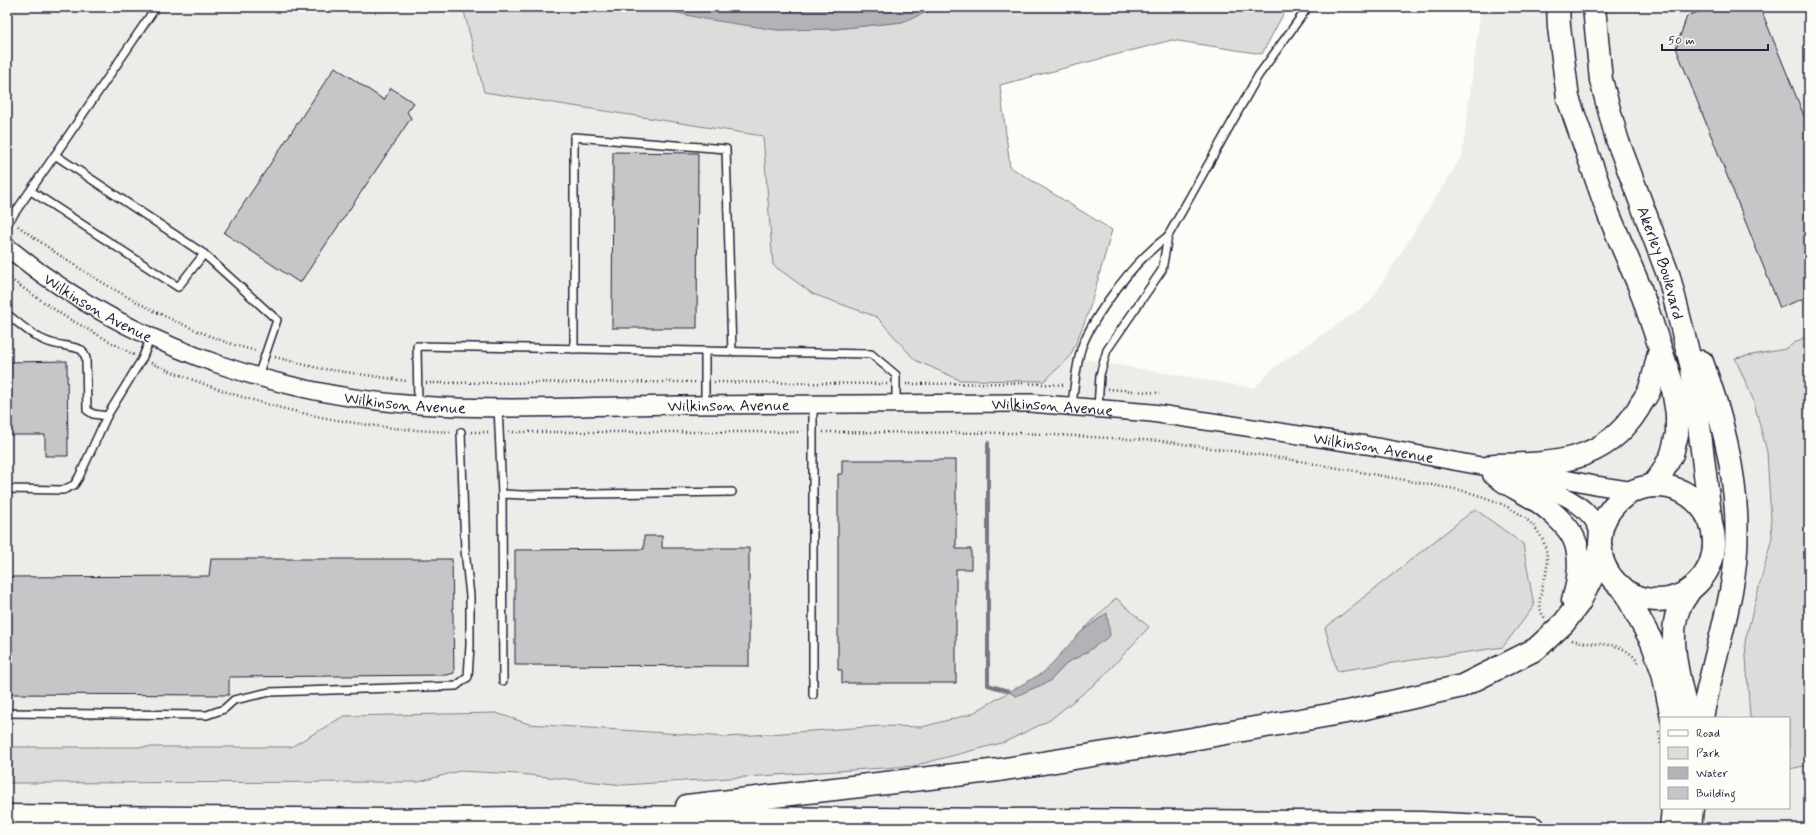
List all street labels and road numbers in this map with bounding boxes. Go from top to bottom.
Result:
street label: Akerley Boulevard [1631,204,1688,322]
street label: Wilkinson Avenue [39,269,156,348]
street label: Wilkinson Avenue [342,387,466,419]
street label: Wilkinson Avenue [991,394,1114,422]
street label: Wilkinson Avenue [667,395,790,417]
street label: Wilkinson Avenue [1312,428,1436,469]

